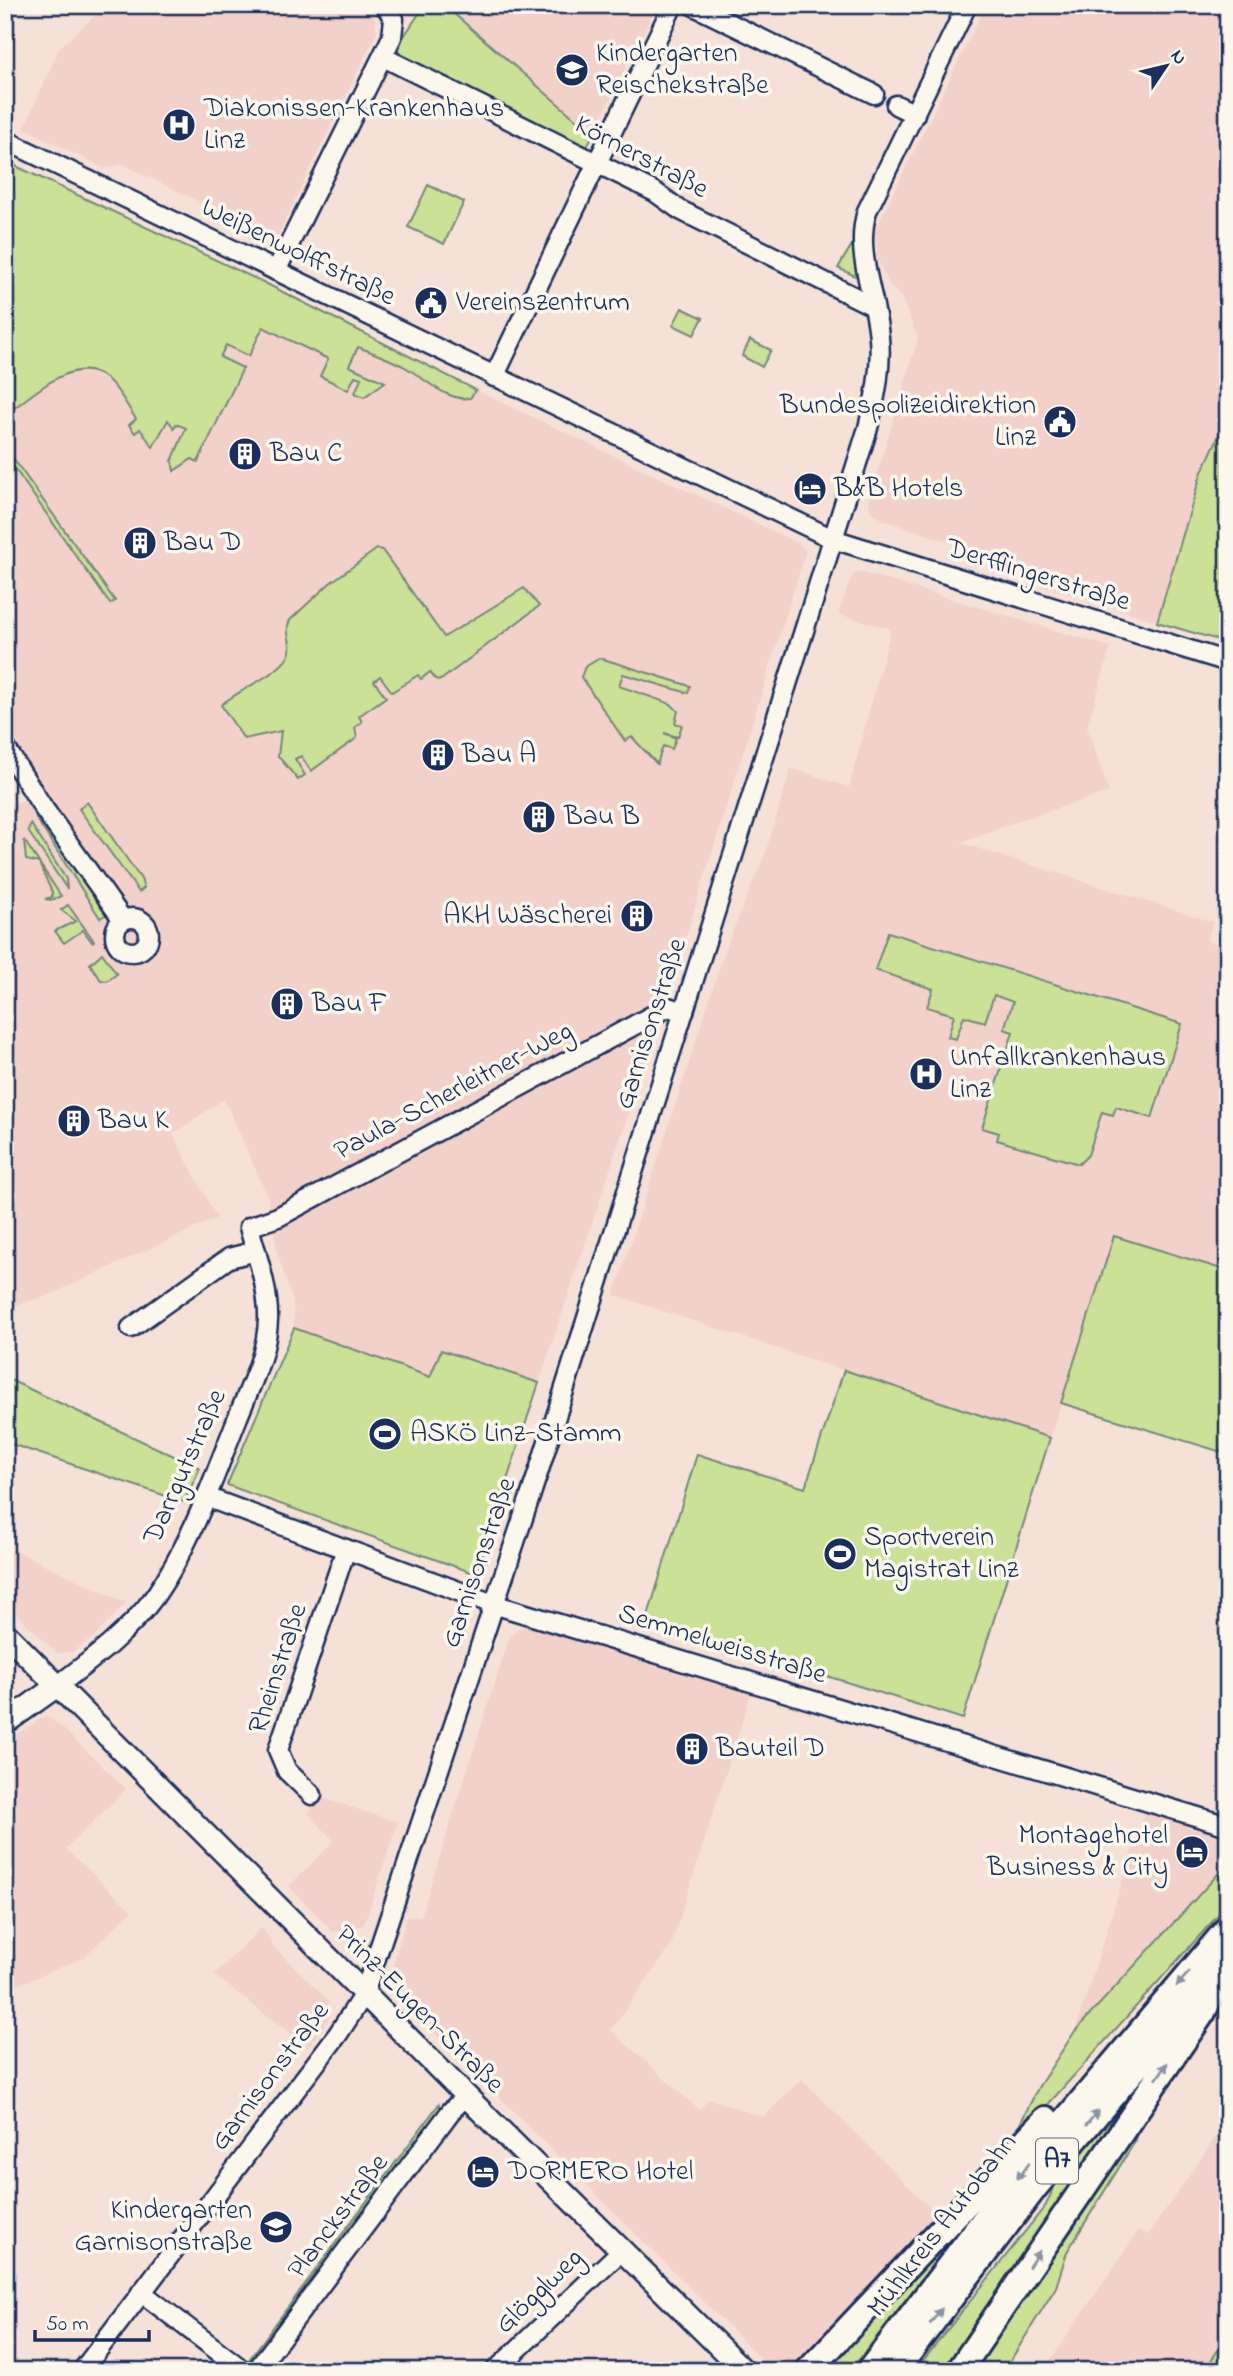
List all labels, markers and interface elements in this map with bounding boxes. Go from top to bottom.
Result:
north arrow [1132,32,1202,102]
place label: Kindergarten Reischekstraße [596,34,769,107]
text: N [1163,45,1193,71]
school or university icon: Kindergarten Reischekstraße [553,51,591,89]
place label: Diakonissen-Krankenhaus Linz [203,89,504,162]
hospital icon: Diakonissen-Krankenhaus Linz [160,106,198,144]
street label: Körnerstraße [567,106,716,211]
street label: Weißenwolffstraße [194,188,402,318]
place label: Vereinszentrum [455,283,630,324]
public building icon: Vereinszentrum [412,284,450,322]
place label: Bundespolizeidirektion Linz [779,386,1036,459]
public building icon: Bundespolizeidirektion Linz [1041,403,1079,441]
place label: Bau C [269,434,342,475]
building icon: Bau C [226,435,264,473]
place label: B&B Hotels [833,469,963,510]
hotel icon: B&B Hotels [791,470,829,508]
place label: Bau D [163,523,241,564]
building icon: Bau D [121,524,159,562]
street label: Derfflingerstraße [940,528,1135,624]
place label: Bau A [461,735,536,776]
building icon: Bau A [419,736,457,774]
place label: Bau B [563,797,640,838]
building icon: Bau B [520,798,558,836]
place label: AKH Wäscherei [443,896,612,937]
building icon: AKH Wäscherei [618,897,656,935]
street label: Garnisonstraße [605,933,699,1115]
place label: Bau F [311,984,387,1025]
building icon: Bau F [268,985,306,1023]
street label: Paula-Scherleitner-Weg [327,1012,581,1172]
place label: Unfallkrankenhaus Linz [950,1038,1166,1111]
hospital icon: Unfallkrankenhaus Linz [907,1055,945,1093]
place label: Bau K [97,1101,169,1142]
building icon: Bau K [55,1102,93,1140]
street label: Darrgutstraße [133,1383,239,1552]
place label: ASKÖ Linz-Stamm [410,1414,622,1455]
sports icon: ASKÖ Linz-Stamm [366,1415,404,1453]
street label: Garnisonstraße [432,1472,528,1654]
place label: Sportverein Magistrat Linz [864,1518,1019,1591]
sports icon: Sportverein Magistrat Linz [821,1535,859,1573]
street label: Semmelweisstraße [613,1594,832,1696]
street label: Rheinstraße [239,1598,319,1739]
place label: Bauteil D [715,1729,825,1770]
building icon: Bauteil D [673,1730,711,1768]
place label: Montagehotel Business & City [986,1816,1168,1889]
hotel icon: Montagehotel Business & City [1173,1833,1211,1871]
street label: Prinz-Eugen-Straße [325,1916,513,2104]
one-way arrow [1176,1971,1191,1988]
street label: Garnisonstraße [201,1993,341,2160]
one-way arrow [1155,2061,1168,2081]
one-way arrow [1084,2109,1098,2127]
street label: Mühlkreis Autobahn [858,2125,1028,2327]
road number: A7 [1036,2138,1078,2184]
street label: Planckstraße [278,2145,400,2288]
place label: DORMERO Hotel [507,2152,693,2193]
hotel icon: DORMERO Hotel [464,2153,502,2191]
one-way arrow [1015,2161,1030,2179]
place label: Kindergarten Garnisonstraße [75,2191,252,2264]
school or university icon: Kindergarten Garnisonstraße [257,2208,295,2246]
street label: Glögglweg [487,2239,593,2345]
one-way arrow [1027,2250,1041,2268]
scale bar [35,2299,149,2343]
one-way arrow [929,2308,944,2326]
text: 50 m [46,2310,89,2340]

